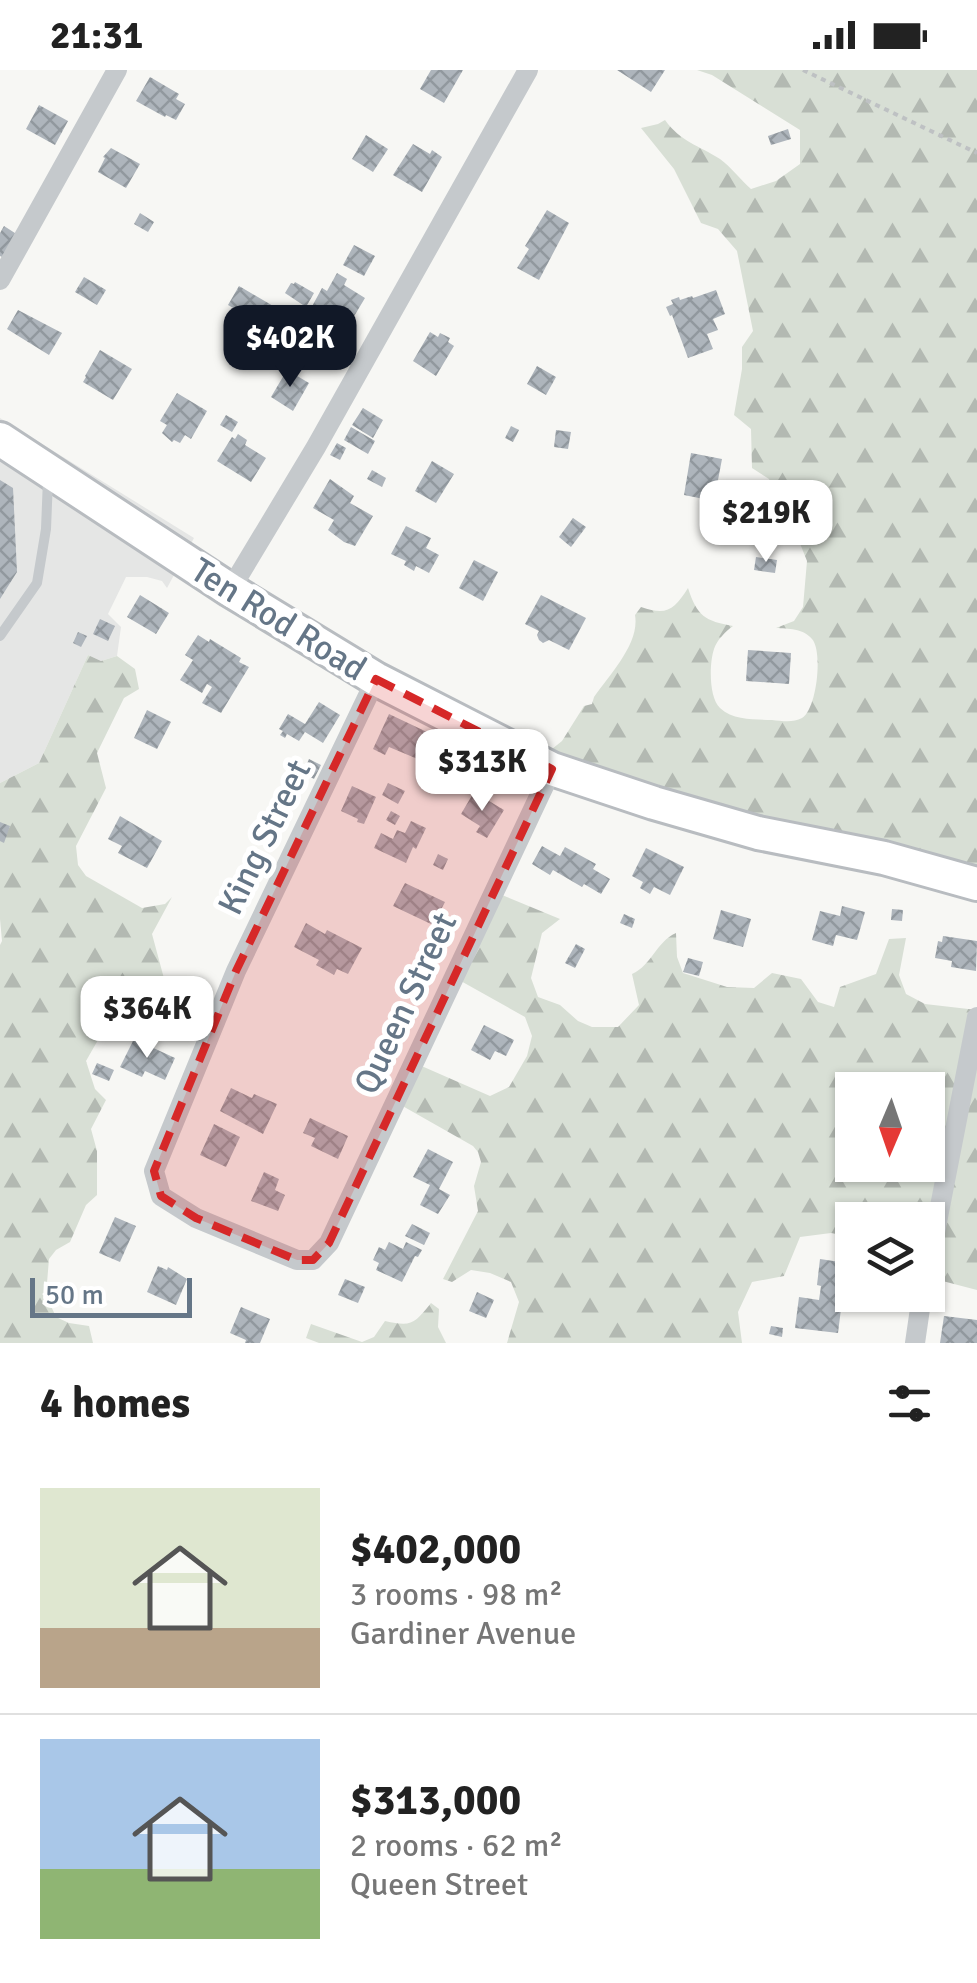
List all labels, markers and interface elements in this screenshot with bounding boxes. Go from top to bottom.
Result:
text: 21:31 [50,12,143,59]
pin: $402K [220,305,360,390]
text: $402K [246,318,334,357]
pin: $219K [696,480,836,565]
text: $219K [722,493,810,532]
street label: Ten Rod Road [183,549,374,690]
pin: $313K [412,729,552,814]
text: $313K [438,742,526,781]
street label: King Street [209,753,320,922]
street label: Queen Street [345,906,466,1101]
pin: $364K [77,976,217,1061]
text: $364K [103,989,191,1028]
north arrow [835,1072,945,1182]
map controls [835,1072,945,1312]
button: layers [835,1202,945,1312]
scale bar [30,1273,192,1318]
text: 50 m [45,1278,104,1312]
icon: filters [882,1376,937,1431]
text: 4 homes [40,1378,190,1429]
text: $402,000 [350,1524,521,1575]
icon: home [120,1528,240,1648]
text: 3 rooms · 98 m² [350,1575,563,1614]
text: Gardiner Avenue [350,1614,576,1653]
text: $313,000 [350,1775,521,1826]
icon: home [120,1779,240,1899]
text: 2 rooms · 62 m² [350,1826,563,1865]
text: Queen Street [350,1865,528,1904]

